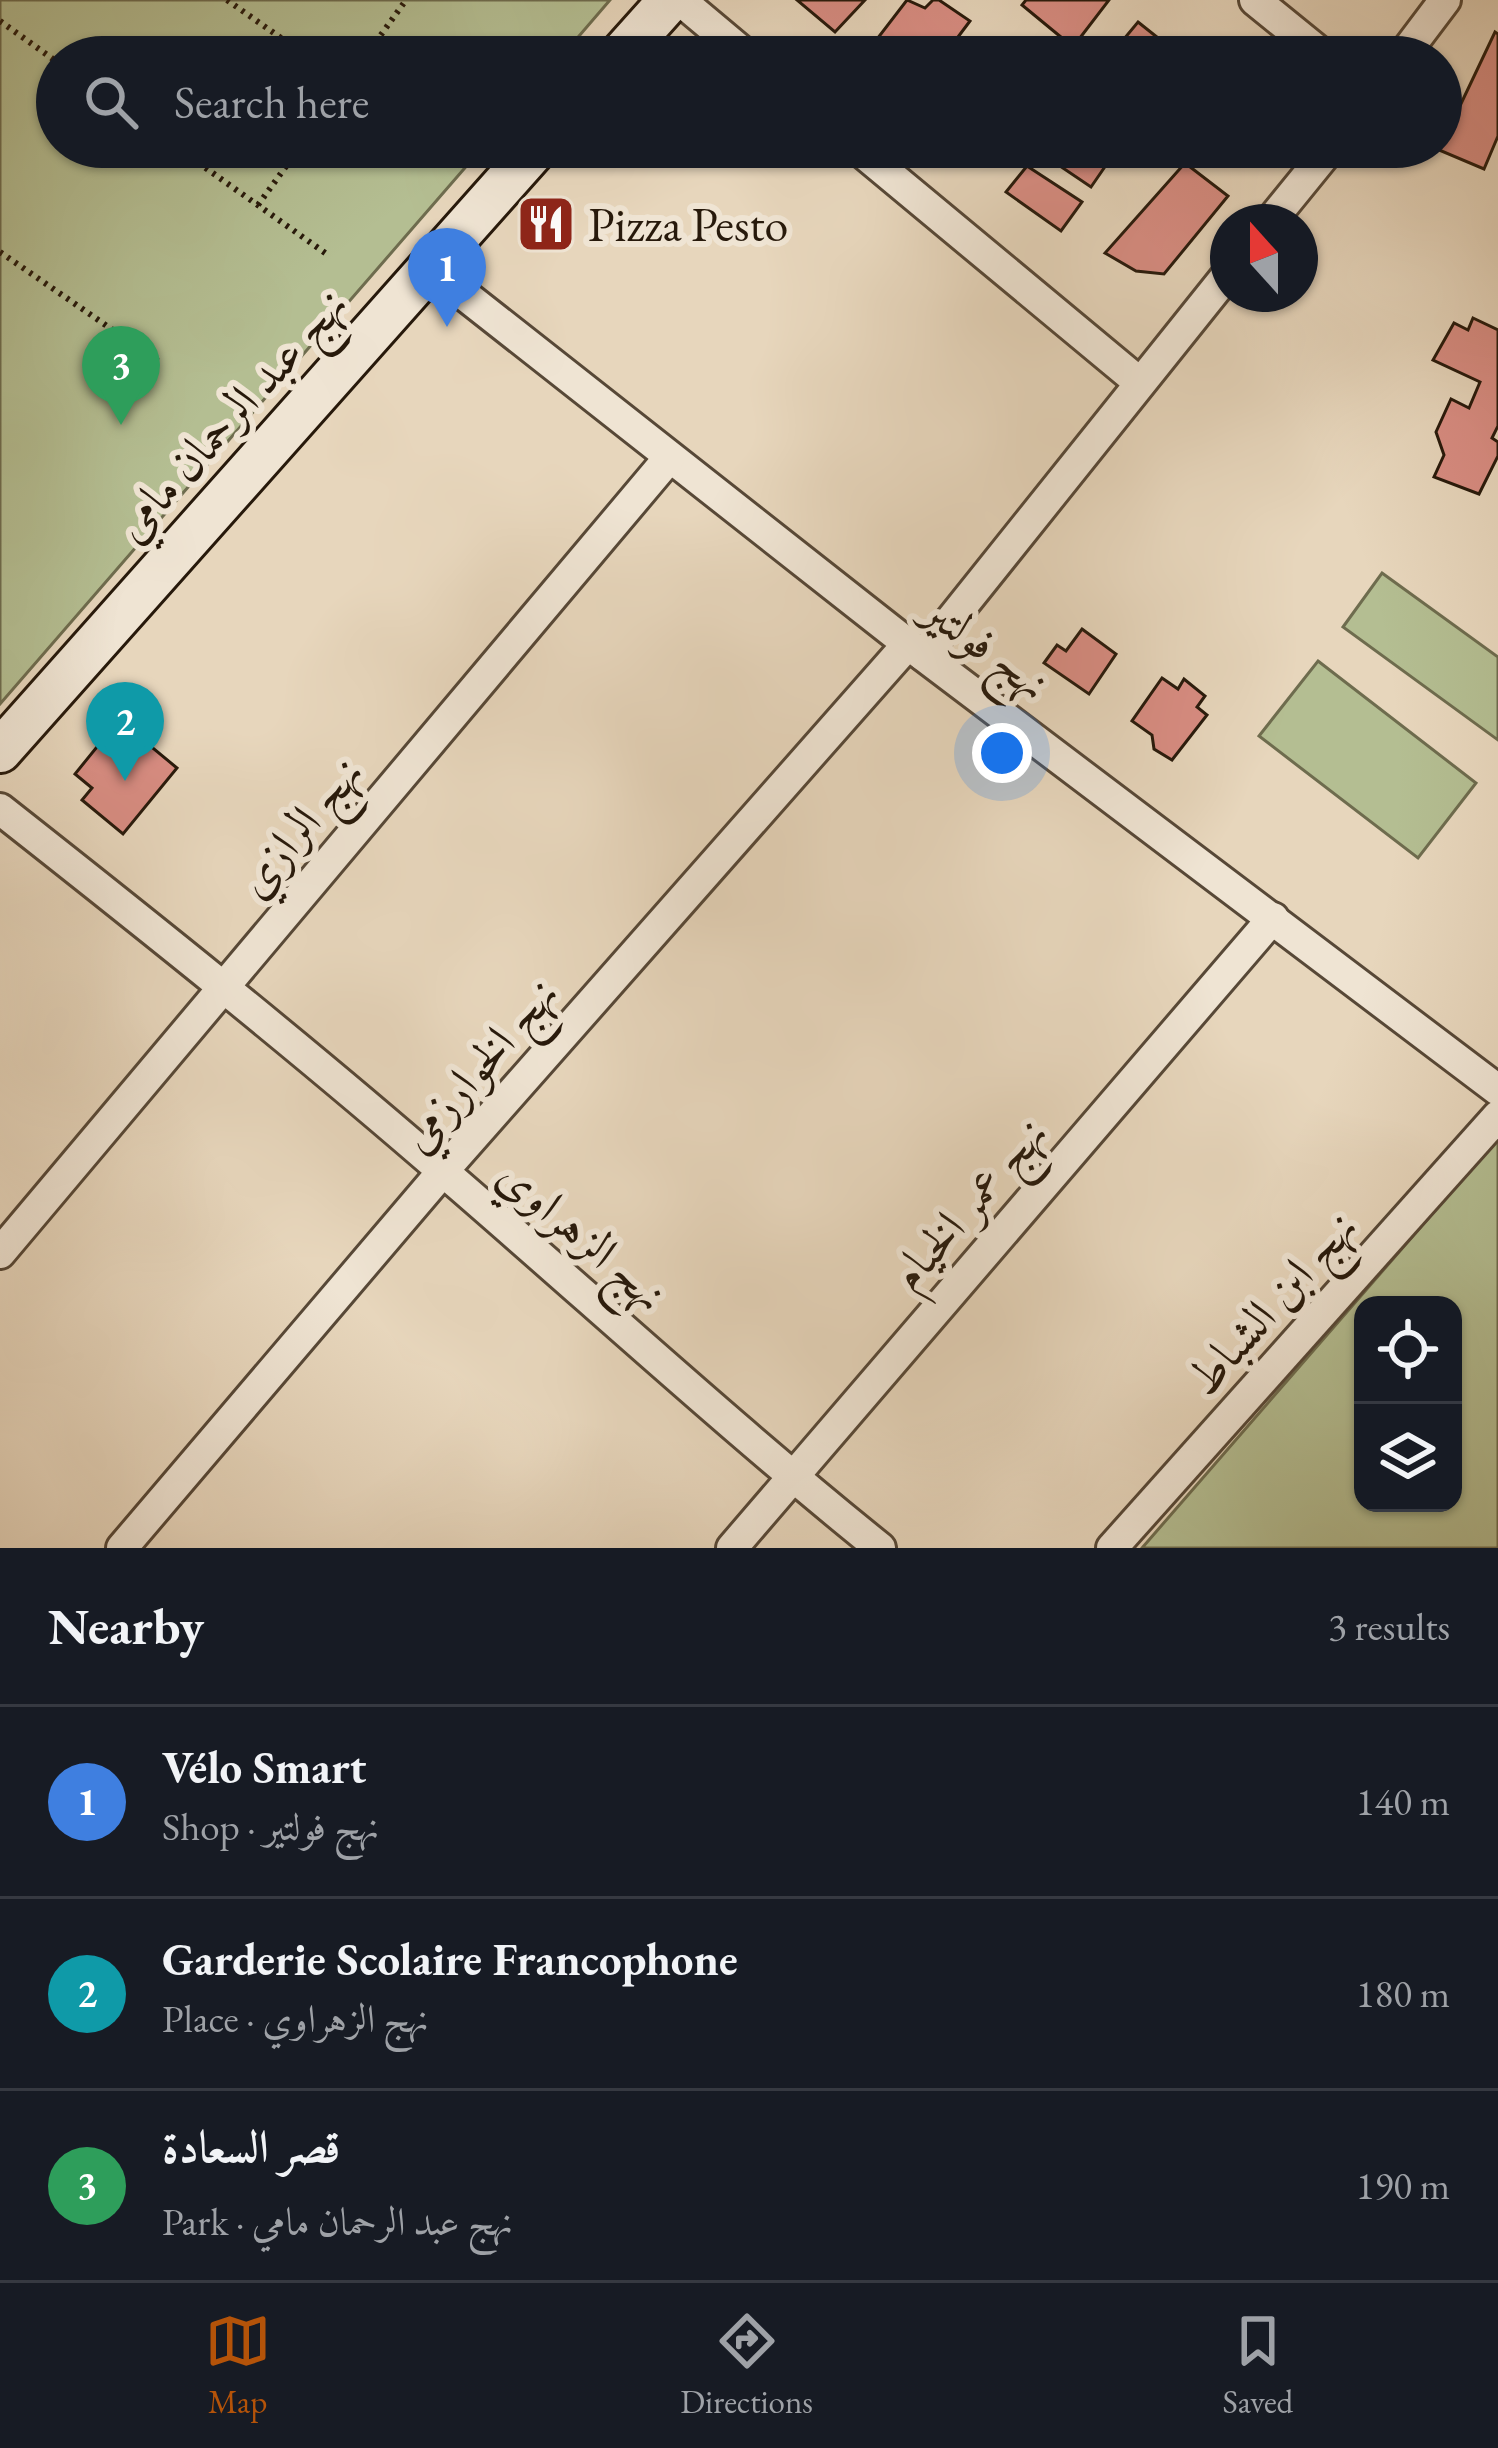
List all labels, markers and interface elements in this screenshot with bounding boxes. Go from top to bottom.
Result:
search box [36,36,1462,168]
icon: search [78,69,144,135]
text: Search here [174,73,369,131]
restaurant icon: Pizza Pesto [515,193,577,255]
place label: Pizza Pesto [588,193,788,255]
north arrow [1210,204,1318,312]
pin: 1 [408,228,486,327]
street label: نهج عبد الرحمان مامي [99,274,370,562]
pin: 3 [82,326,160,425]
street label: نهج فولتير [900,575,1063,723]
pin: 2 [86,682,164,781]
your location [972,723,1032,783]
street label: نهج الرازي [222,742,386,918]
street label: نهج الخوارزمي [385,963,580,1173]
street label: نهج عمر الخيام [875,1103,1070,1311]
street label: نهج الزهراوي [477,1143,681,1334]
street label: نهج ابن الشباط [1172,1196,1379,1416]
map controls [1354,1296,1462,1512]
button: locate [1354,1296,1462,1404]
button: layers [1354,1404,1462,1512]
text: Nearby [48,1593,204,1659]
text: 3 results [1328,1601,1450,1652]
text: Vélo Smart [162,1738,366,1796]
text: 1 [77,1776,97,1827]
text: 140 m [1356,1776,1450,1827]
text: Shop · نهج فولتير [162,1801,379,1852]
text: Garderie Scolaire Francophone [162,1930,738,1988]
text: 2 [77,1968,97,2019]
text: 180 m [1356,1968,1450,2019]
text: Place · نهج الزهراوي [162,1993,429,2044]
text: قصر السعادة [162,2117,341,2175]
text: 3 [77,2160,97,2211]
text: 190 m [1356,2160,1450,2211]
text: Park · نهج عبد الرحمان مامي [162,2196,513,2247]
tab: Map [205,2308,271,2423]
tab: Directions [680,2308,813,2423]
tab: Saved [1223,2308,1293,2423]

